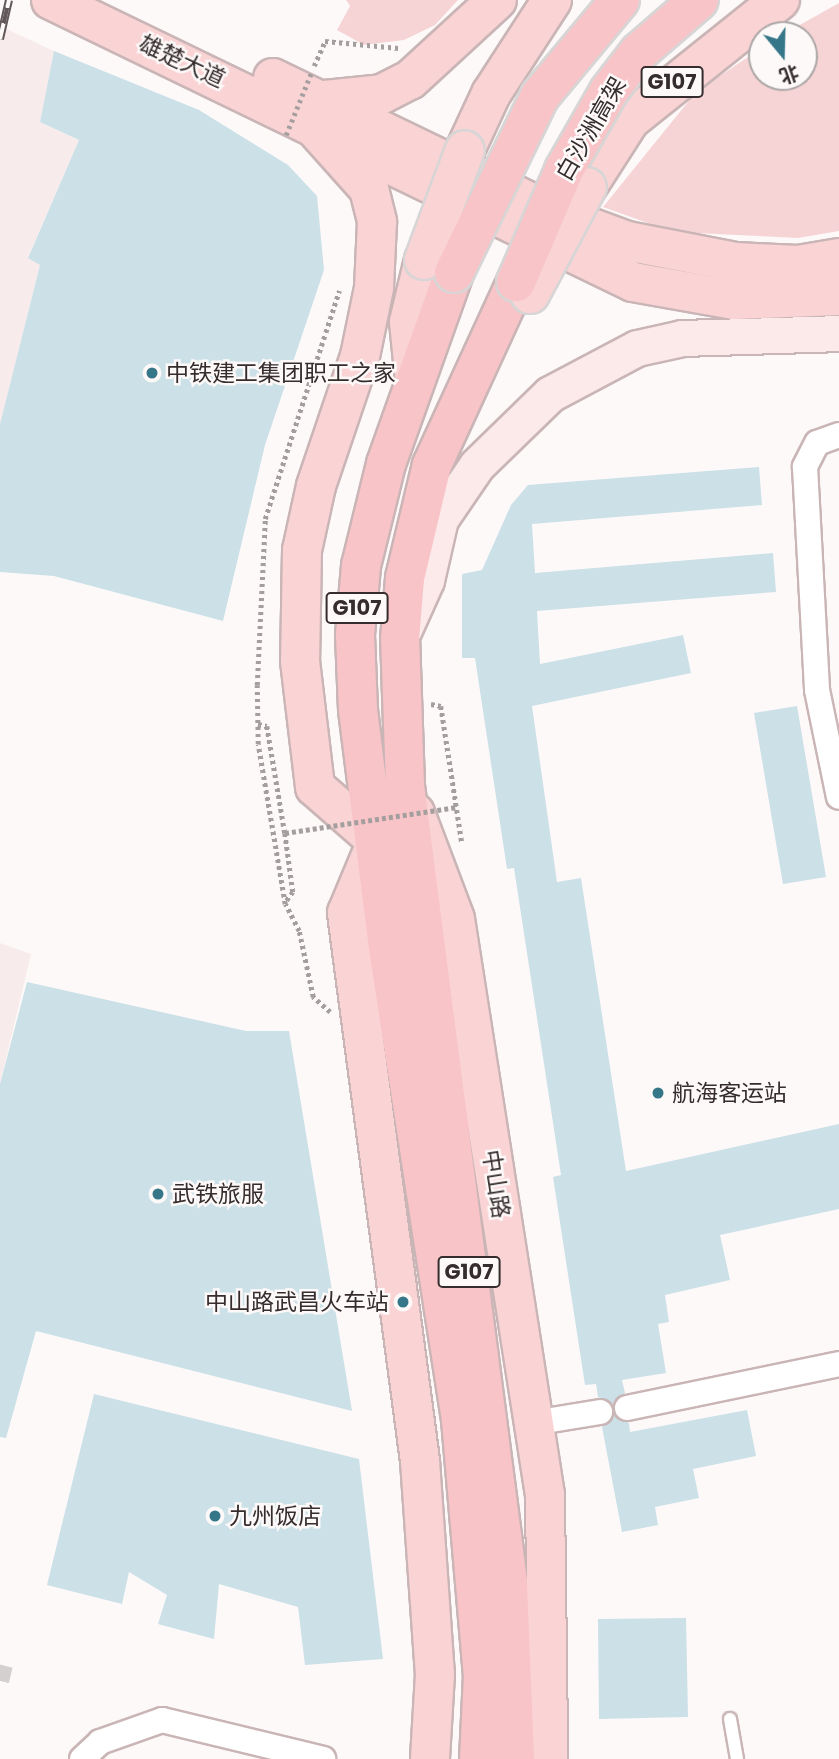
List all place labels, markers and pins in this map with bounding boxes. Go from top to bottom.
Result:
place label: 中铁建工集团职工之家 [166,359,396,387]
marker: 中铁建工集团职工之家 [144,365,160,381]
place label: 航海客运站 [672,1079,787,1107]
marker: 航海客运站 [650,1085,666,1101]
place label: 武铁旅服 [172,1180,264,1208]
marker: 武铁旅服 [150,1186,166,1202]
place label: 中山路武昌火车站 [205,1288,389,1316]
marker: 中山路武昌火车站 [395,1294,411,1310]
place label: 九州饭店 [229,1502,321,1530]
marker: 九州饭店 [207,1508,223,1524]

